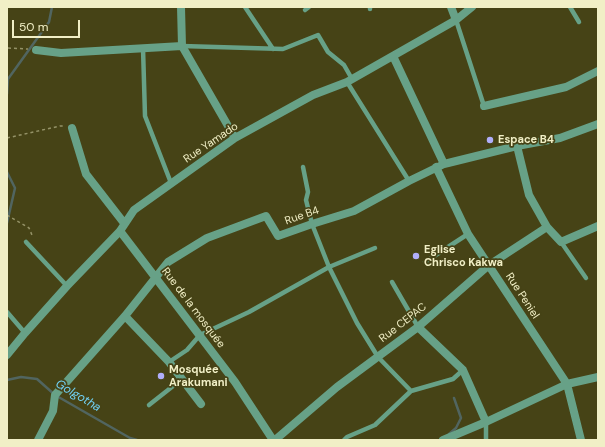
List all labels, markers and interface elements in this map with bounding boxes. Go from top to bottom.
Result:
scale bar [14,12,82,38]
text: 50 m [19,19,48,35]
street label: Rue Yamado [181,120,241,166]
place label: Espace B4 [498,133,554,147]
marker: Espace B4 [485,135,495,145]
street label: Rue B4 [283,204,321,228]
place label: Eglise Chrisco Kakwa [424,243,503,269]
marker: Eglise Chrisco Kakwa [411,251,421,261]
street label: Rue de la mosquée [159,265,227,351]
street label: Rue Peniel [502,271,542,321]
street label: Rue CEPAC [377,300,429,346]
place label: Mosquée Arakumani [169,363,227,389]
marker: Mosquée Arakumani [156,371,166,381]
water label: Golgotha [53,377,103,415]

